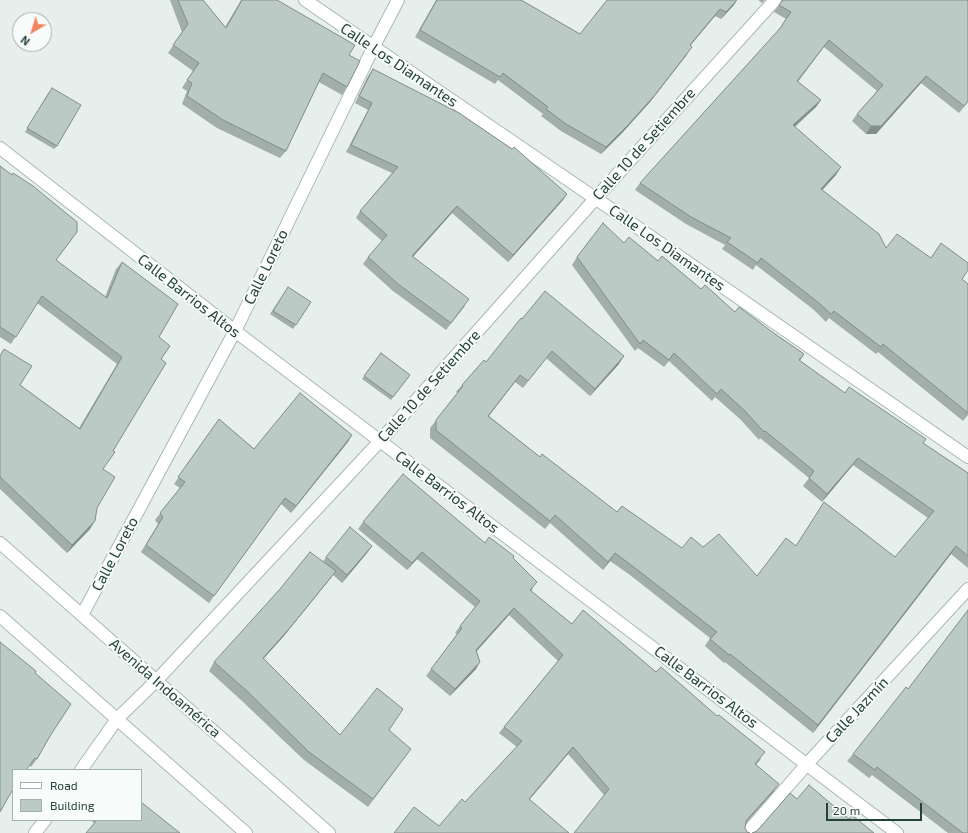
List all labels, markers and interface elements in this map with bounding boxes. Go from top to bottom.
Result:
north arrow [12,12,52,52]
street label: Calle Los Diamantes [337,19,461,111]
text: N [18,33,32,49]
street label: Calle 10 de Setiembre [589,84,699,204]
street label: Calle Los Diamantes [605,201,729,295]
street label: Calle Loreto [240,226,292,308]
street label: Calle Barrios Altos [134,250,244,342]
street label: Calle 10 de Setiembre [374,326,484,446]
street label: Calle Barrios Altos [392,447,502,537]
street label: Calle Loreto [88,514,142,594]
street label: Avenida Indoamérica [105,635,225,741]
street label: Calle Barrios Altos [651,642,761,732]
street label: Calle Jazmín [822,673,892,747]
legend [12,769,142,821]
text: Road [50,778,78,792]
scale bar [828,795,924,821]
text: Building [50,798,94,812]
text: 20 m [833,803,860,817]

